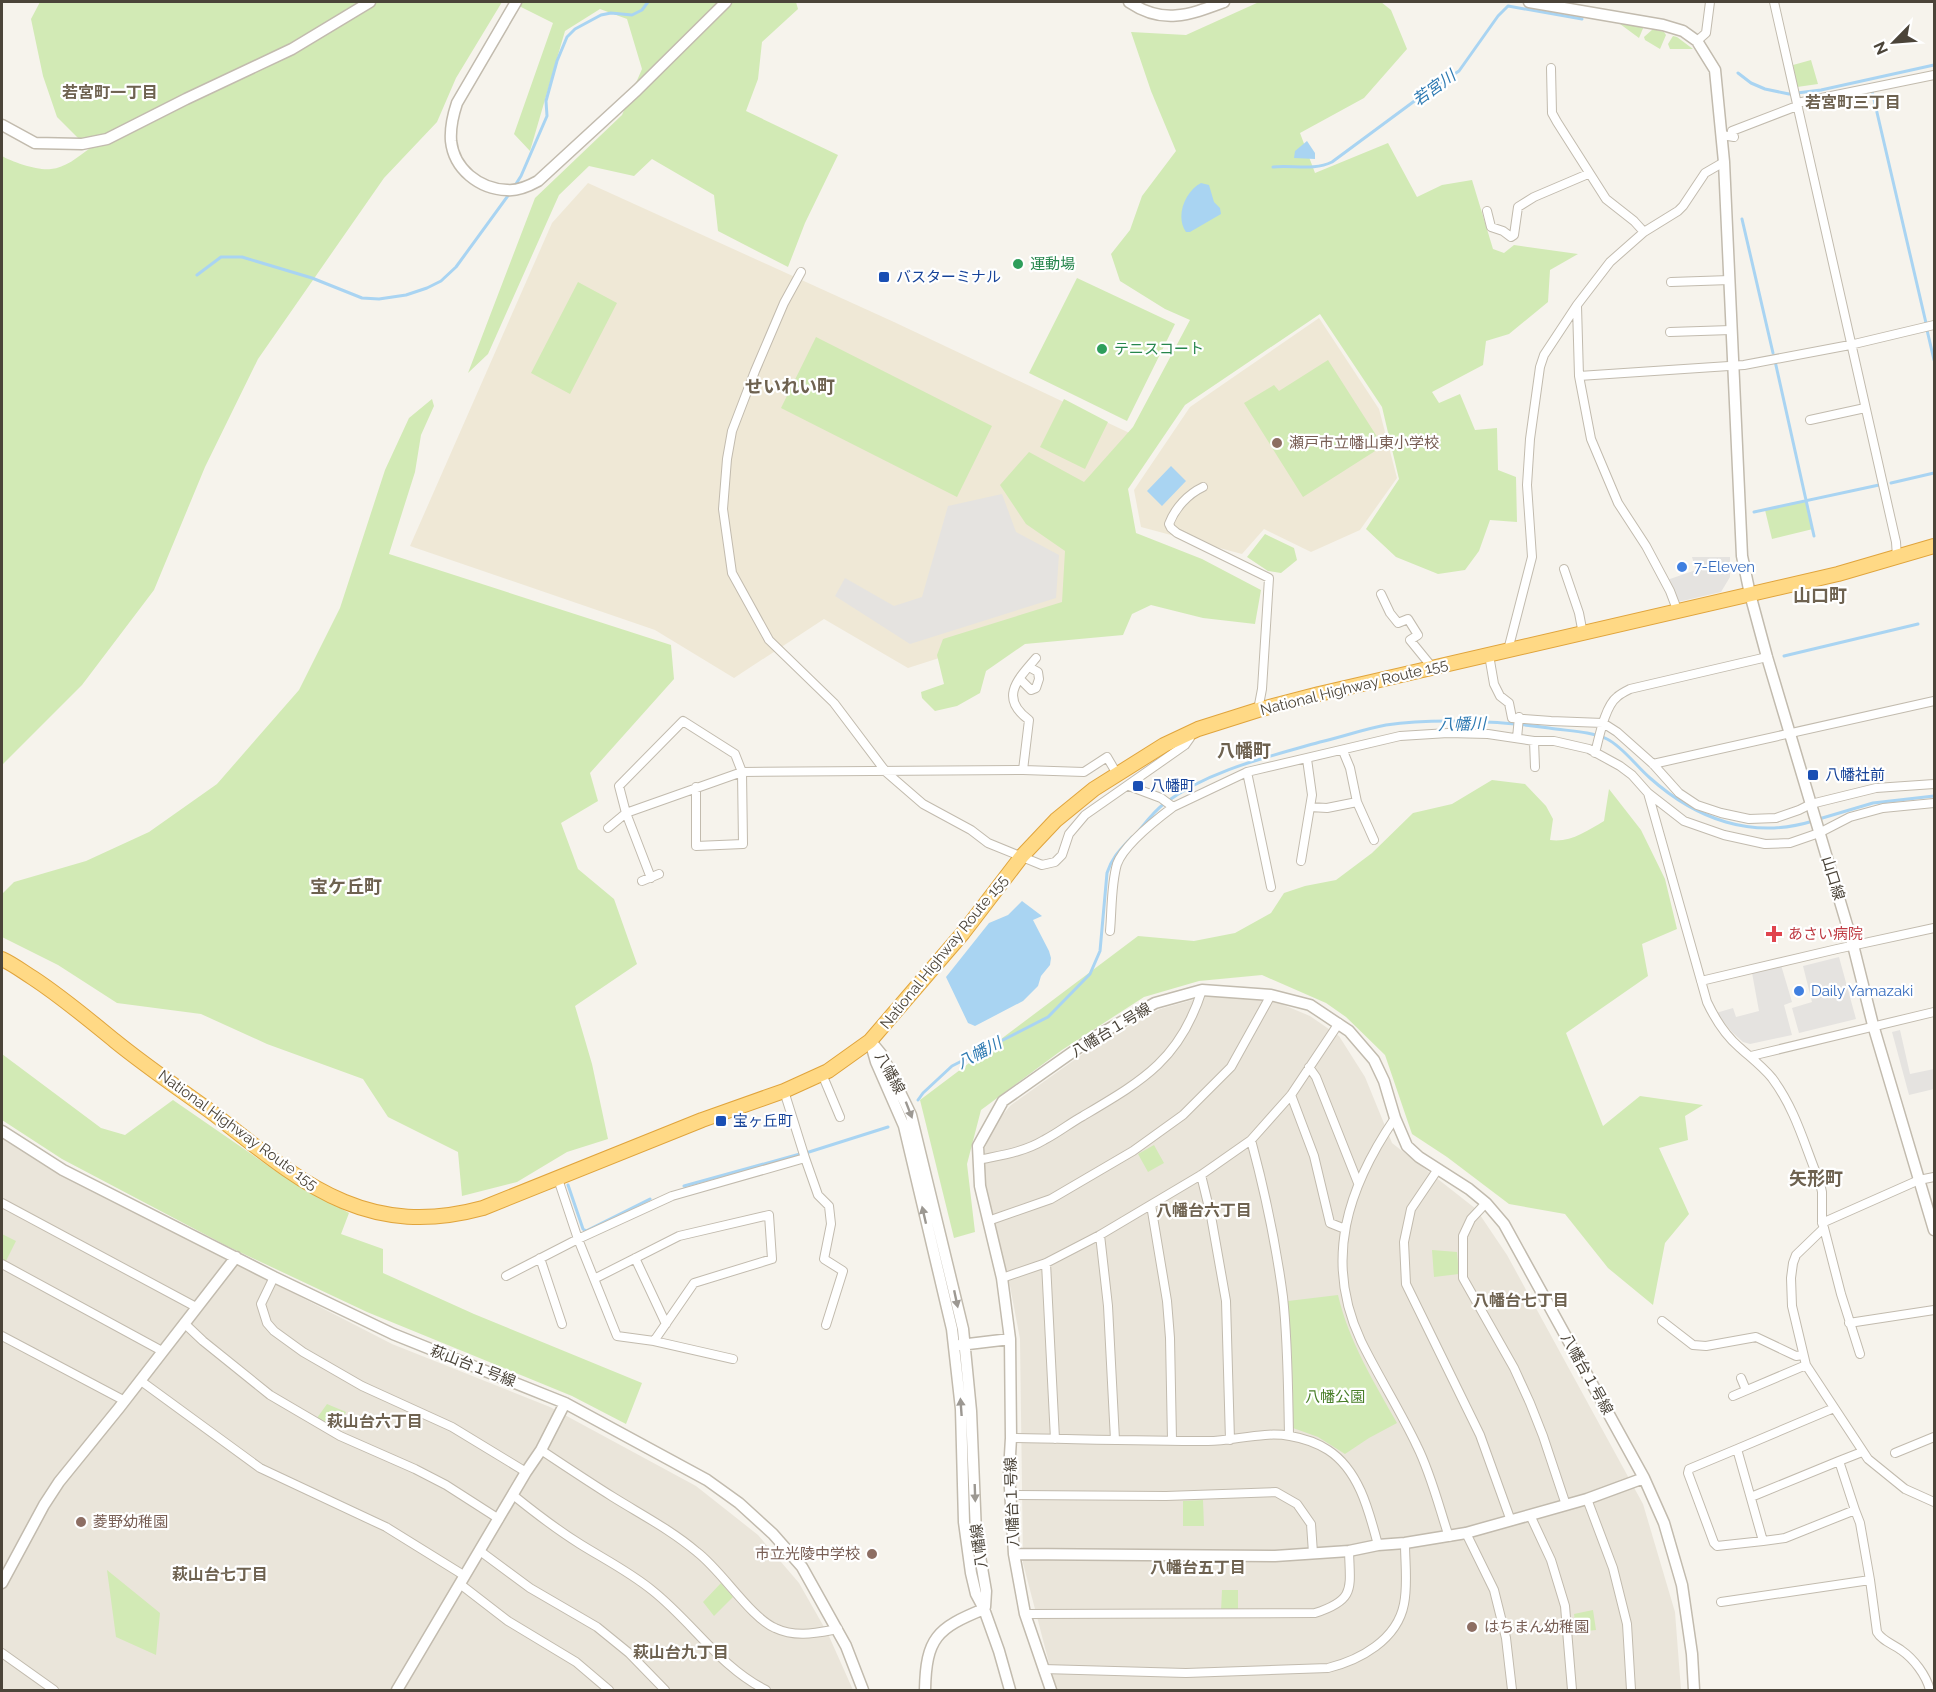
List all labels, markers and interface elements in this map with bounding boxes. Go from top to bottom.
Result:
north arrow [1864,12,1924,72]
text: N [1870,39,1892,58]
water label: 若宮川 [1409,65,1461,110]
district label: 若宮町一丁目 [62,83,158,102]
district label: 若宮町三丁目 [1805,93,1901,112]
place label: 運動場 [1030,255,1075,273]
marker: 運動場 [1011,257,1025,271]
place label: バスターミナル [896,268,1001,286]
marker: バスターミナル [877,270,891,284]
place label: テニスコート [1114,340,1204,358]
marker: テニスコート [1095,342,1109,356]
district label: せいれい町 [745,376,835,397]
place label: 瀬戸市立幡山東小学校 [1289,434,1439,452]
marker: 瀬戸市立幡山東小学校 [1270,436,1284,450]
place label: 7-Eleven [1694,558,1755,576]
marker: 7-Eleven [1675,560,1689,574]
district label: 山口町 [1793,585,1847,606]
street label: National Highway Route 155 [1258,655,1450,719]
water label: 八幡川 [1438,714,1488,734]
district label: 八幡町 [1217,740,1271,761]
place label: 八幡社前 [1825,766,1885,784]
marker: 八幡社前 [1806,768,1820,782]
place label: 八幡町 [1150,777,1195,795]
marker: 八幡町 [1131,779,1145,793]
street label: 山口線 [1818,854,1848,902]
street label: National Highway Route 155 [876,872,1012,1032]
district label: 宝ケ丘町 [310,876,382,897]
marker: あさい病院 [1765,925,1783,943]
place label: あさい病院 [1788,925,1863,943]
place label: Daily Yamazaki [1811,982,1913,1000]
marker: Daily Yamazaki [1792,984,1806,998]
street label: 八幡台１号線 [1068,999,1154,1061]
water label: 八幡川 [953,1032,1006,1073]
street label: 八幡線 [871,1049,909,1097]
street label: National Highway Route 155 [155,1066,321,1194]
one-way arrow [905,1101,914,1119]
place label: 宝ヶ丘町 [733,1112,793,1130]
marker: 宝ヶ丘町 [714,1114,728,1128]
district label: 矢形町 [1789,1168,1843,1189]
district label: 八幡台六丁目 [1156,1201,1252,1220]
one-way arrow [919,1206,929,1225]
one-way arrow [952,1290,961,1309]
district label: 八幡台七丁目 [1473,1291,1569,1310]
street label: 八幡台１号線 [1557,1330,1617,1418]
street label: 萩山台１号線 [428,1341,518,1391]
park label: 八幡公園 [1305,1388,1365,1406]
one-way arrow [956,1397,965,1416]
district label: 萩山台六丁目 [327,1412,423,1431]
street label: 八幡台１号線 [1001,1457,1023,1547]
one-way arrow [971,1483,980,1502]
place label: 菱野幼稚園 [93,1513,168,1531]
marker: 菱野幼稚園 [74,1515,88,1529]
street label: 八幡線 [967,1523,991,1569]
place label: 市立光陵中学校 [755,1545,860,1563]
marker: 市立光陵中学校 [865,1547,879,1561]
district label: 八幡台五丁目 [1150,1558,1246,1577]
district label: 萩山台七丁目 [172,1565,268,1584]
place label: はちまん幼稚園 [1484,1618,1589,1636]
marker: はちまん幼稚園 [1465,1620,1479,1634]
district label: 萩山台九丁目 [633,1643,729,1662]

